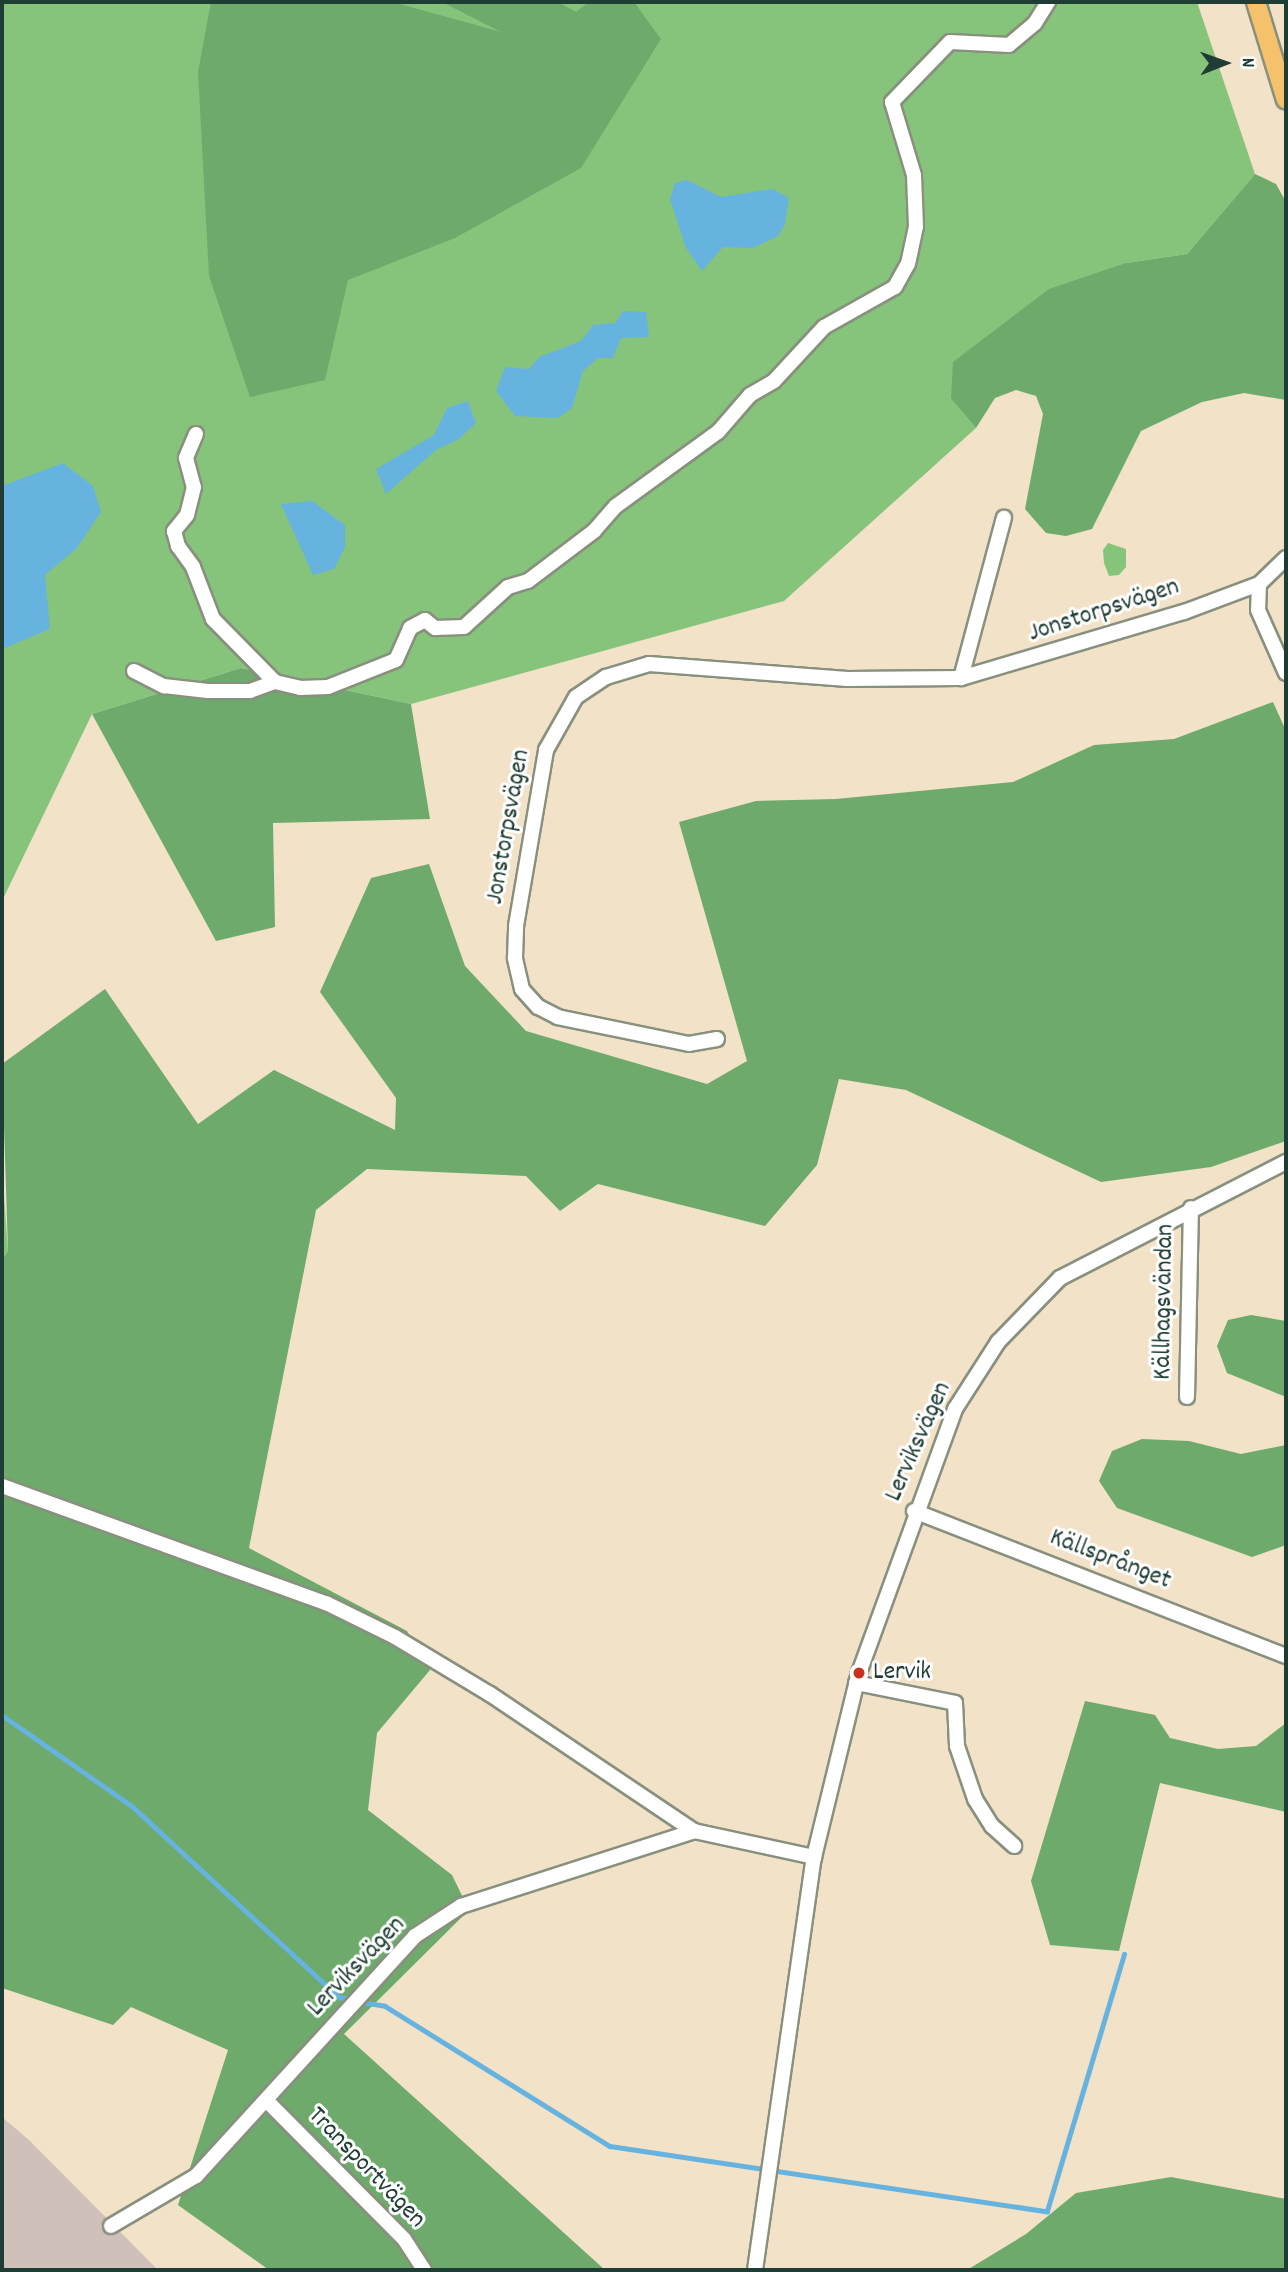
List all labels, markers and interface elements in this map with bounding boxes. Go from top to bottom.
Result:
north arrow [1190,28,1260,98]
text: N [1233,58,1260,68]
street label: Jonstorpsvägen [1025,572,1183,650]
street label: Jonstorpsvägen [480,747,538,907]
street label: Källhagsvändan [1148,1224,1182,1380]
street label: Lerviksvägen [879,1377,959,1507]
street label: Källsprånget [1045,1523,1175,1597]
place label: Lervik [873,1657,931,1689]
marker: Lervik [851,1665,867,1681]
street label: Lerviksvägen [301,1910,413,2024]
street label: Transportvägen [300,2101,432,2235]

